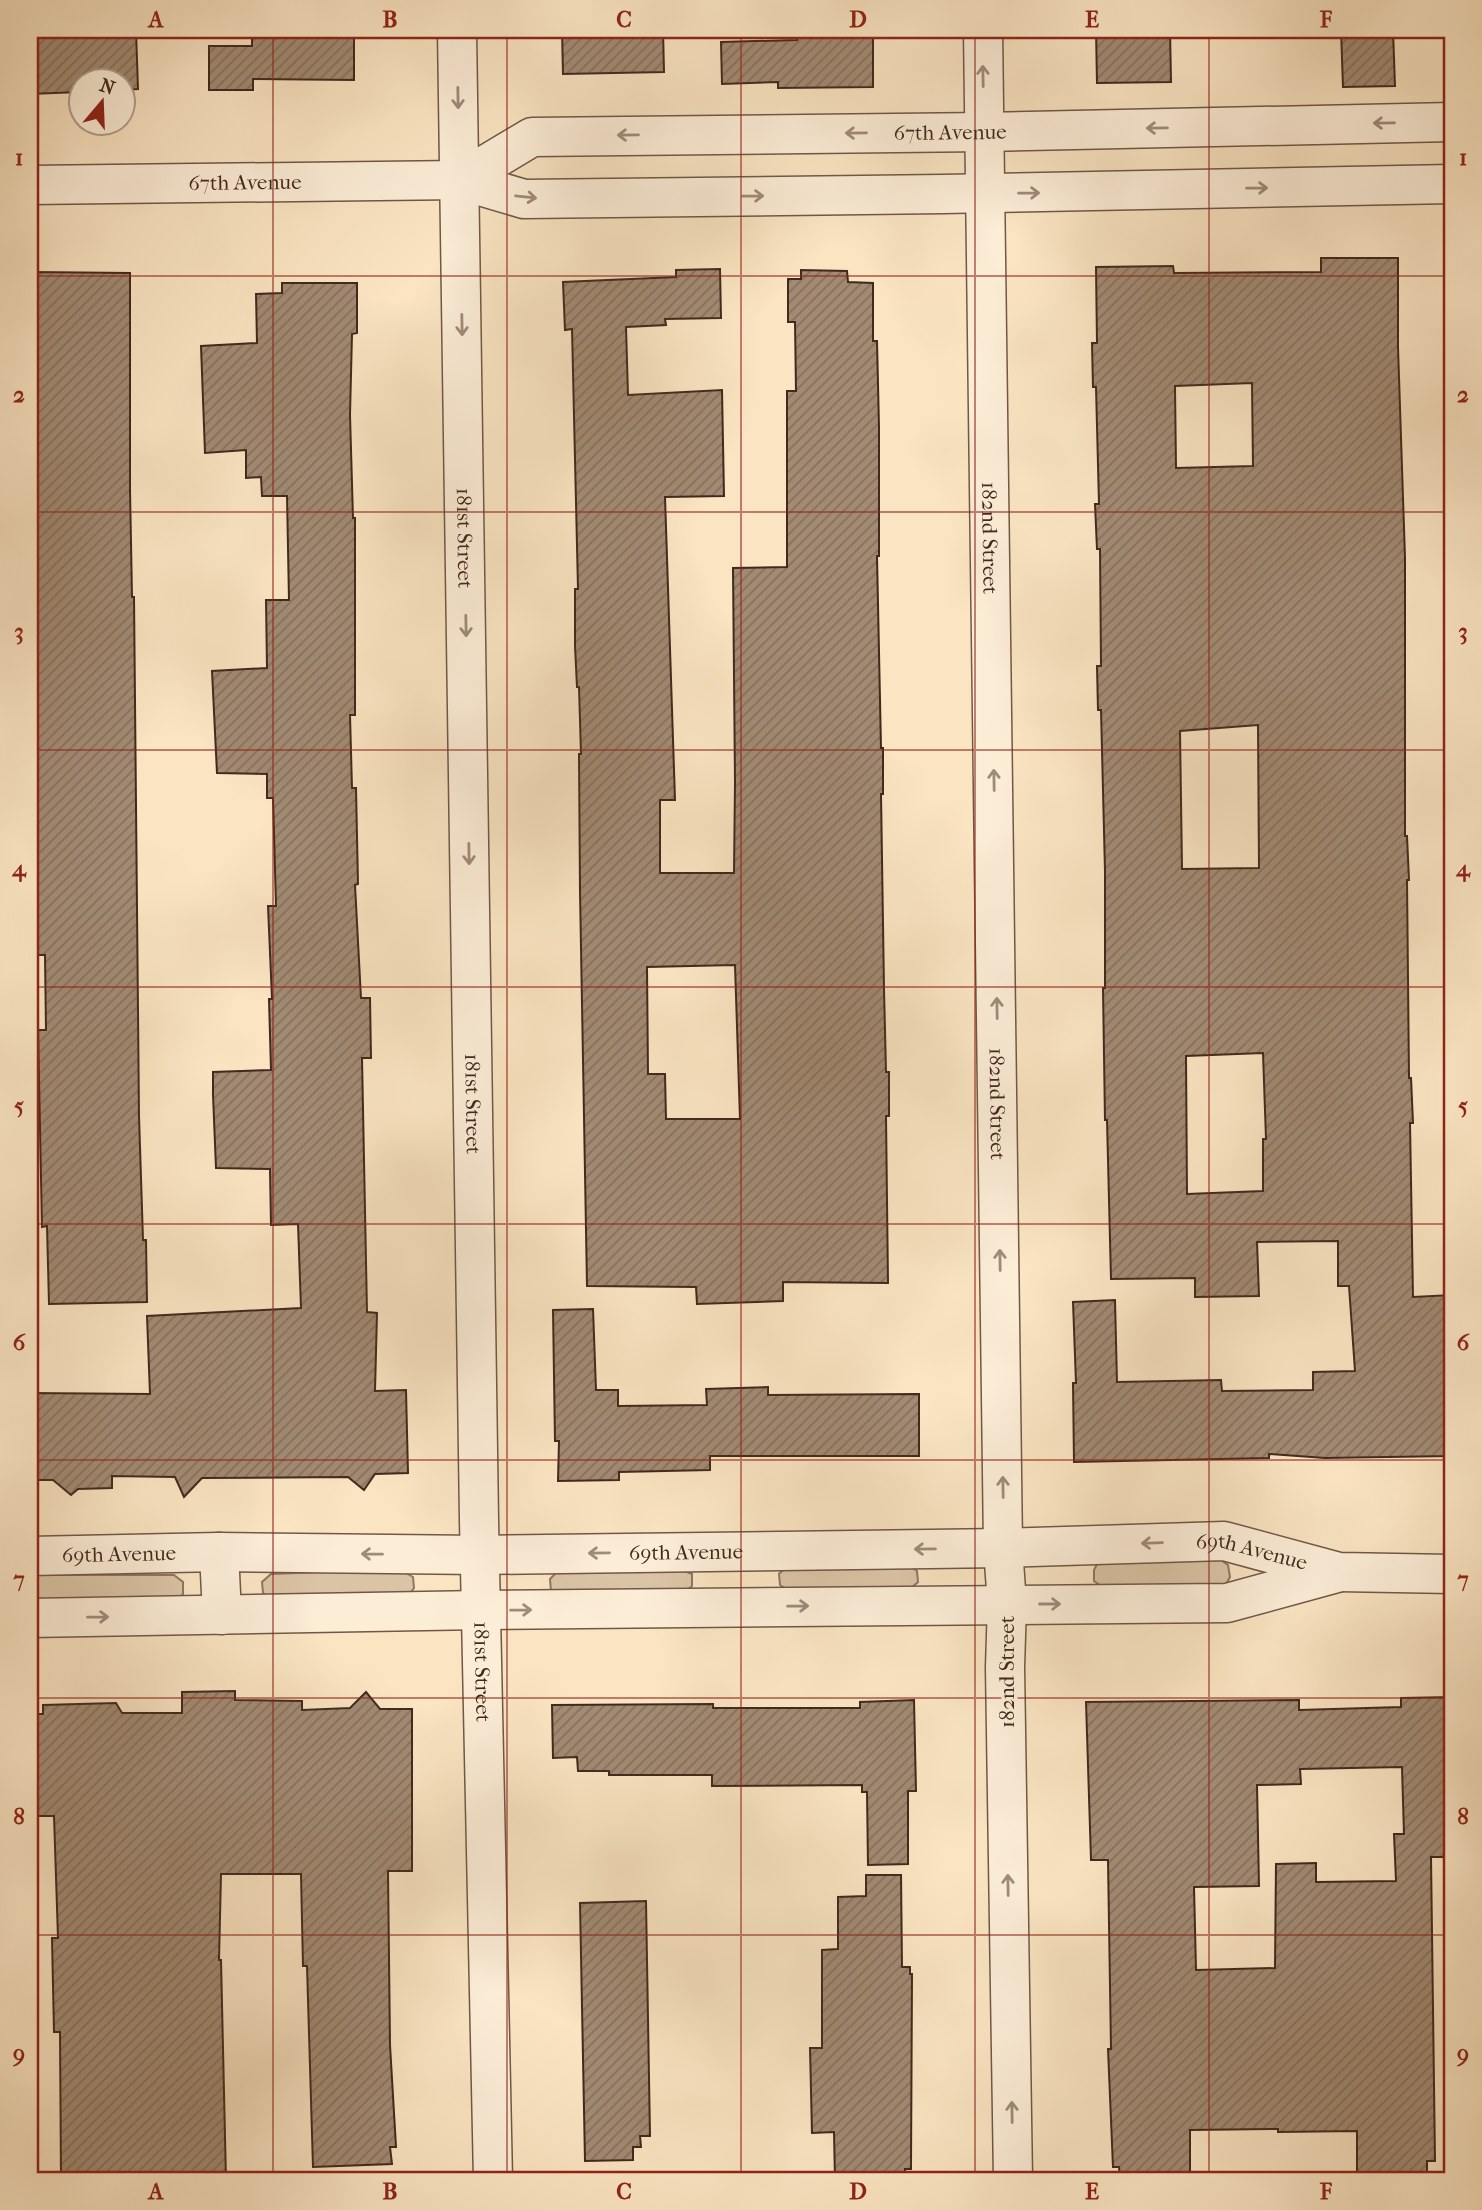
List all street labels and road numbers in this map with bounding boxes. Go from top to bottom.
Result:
street label: 67th Avenue [893,120,1007,145]
street label: 67th Avenue [188,170,302,195]
street label: 182nd Street [977,482,1002,595]
street label: 181st Street [452,487,477,589]
street label: 182nd Street [984,1048,1010,1161]
street label: 181st Street [460,1053,486,1155]
street label: 69th Avenue [1195,1529,1310,1575]
street label: 69th Avenue [629,1539,743,1565]
street label: 69th Avenue [62,1541,176,1567]
street label: 182nd Street [995,1615,1019,1728]
street label: 181st Street [469,1621,495,1723]

